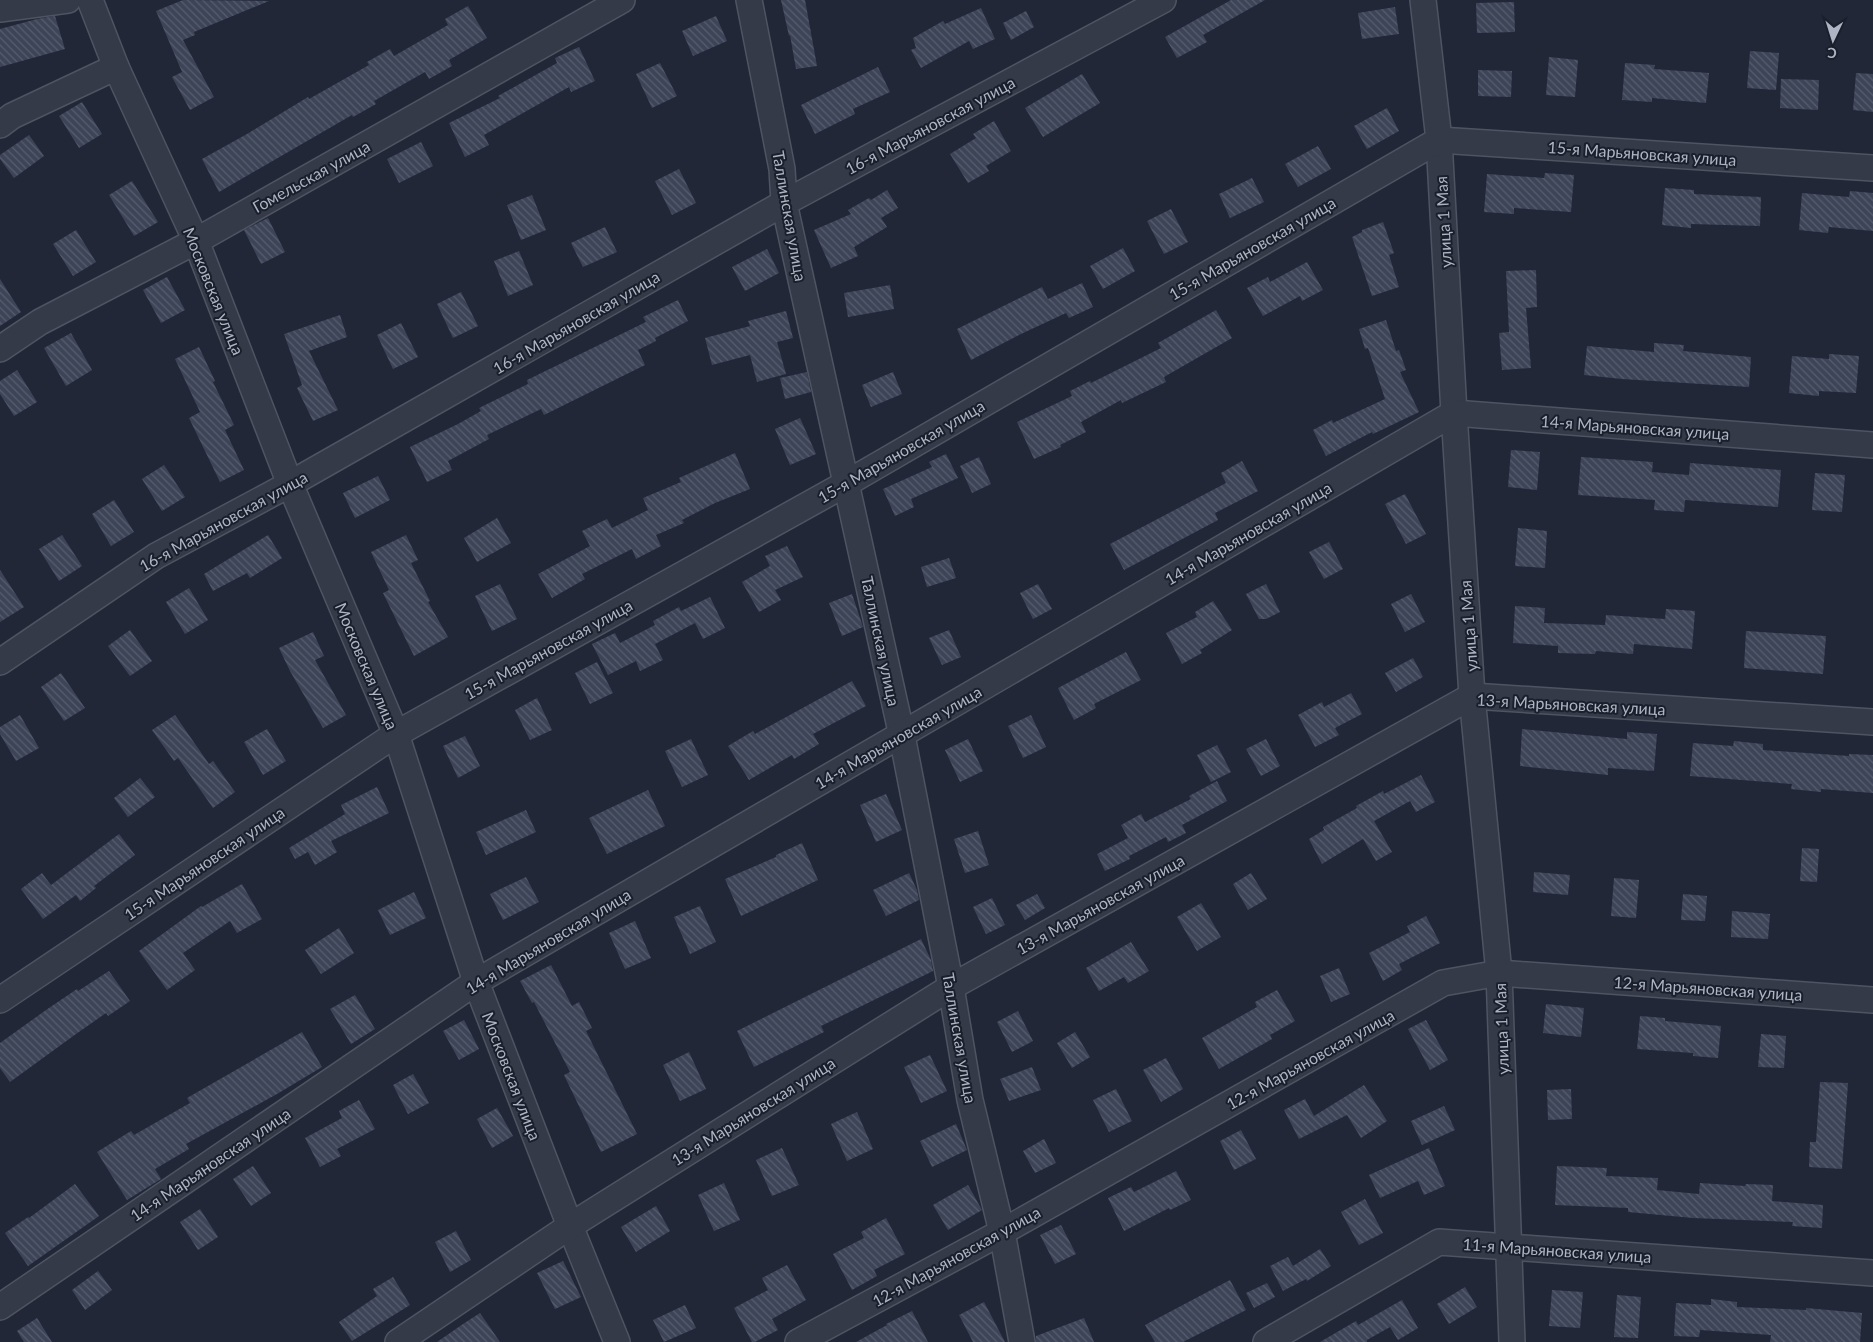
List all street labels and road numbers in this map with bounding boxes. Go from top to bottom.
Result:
street label: 16-я Марьяновская улица [842,72,1018,178]
street label: Гомельская улица [249,136,373,216]
street label: 15-я Марьяновская улица [1547,137,1737,169]
street label: Таллинская улица [769,149,811,283]
street label: улица 1 Мая [1431,176,1455,268]
street label: 15-я Марьяновская улица [1165,192,1339,304]
street label: Московская улица [180,224,248,358]
street label: 16-я Марьяновская улица [489,266,663,378]
street label: 15-я Марьяновская улица [814,395,988,507]
street label: 14-я Марьяновская улица [1540,411,1730,443]
street label: 16-я Марьяновская улица [136,467,310,575]
street label: 14-я Марьяновская улица [1161,477,1335,589]
street label: Таллинская улица [858,574,904,708]
street label: улица 1 Мая [1455,580,1481,672]
street label: 15-я Марьяновская улица [461,595,635,703]
street label: Московская улица [332,600,402,732]
street label: 14-я Марьяновская улица [811,681,985,793]
street label: 13-я Марьяновская улица [1476,690,1666,718]
street label: 15-я Марьяновская улица [120,802,288,924]
street label: 13-я Марьяновская улица [1013,850,1187,958]
street label: 14-я Марьяновская улица [462,884,634,998]
street label: Таллинская улица [939,971,981,1105]
street label: 12-я Марьяновская улица [1613,972,1803,1004]
street label: улица 1 Мая [1490,983,1512,1075]
street label: 12-я Марьяновская улица [1223,1005,1397,1113]
street label: Московская улица [479,1009,545,1143]
street label: 13-я Марьяновская улица [668,1053,838,1169]
street label: 14-я Марьяновская улица [126,1103,294,1225]
street label: 12-я Марьяновская улица [869,1202,1043,1310]
street label: 11-я Марьяновская улица [1462,1234,1652,1266]

